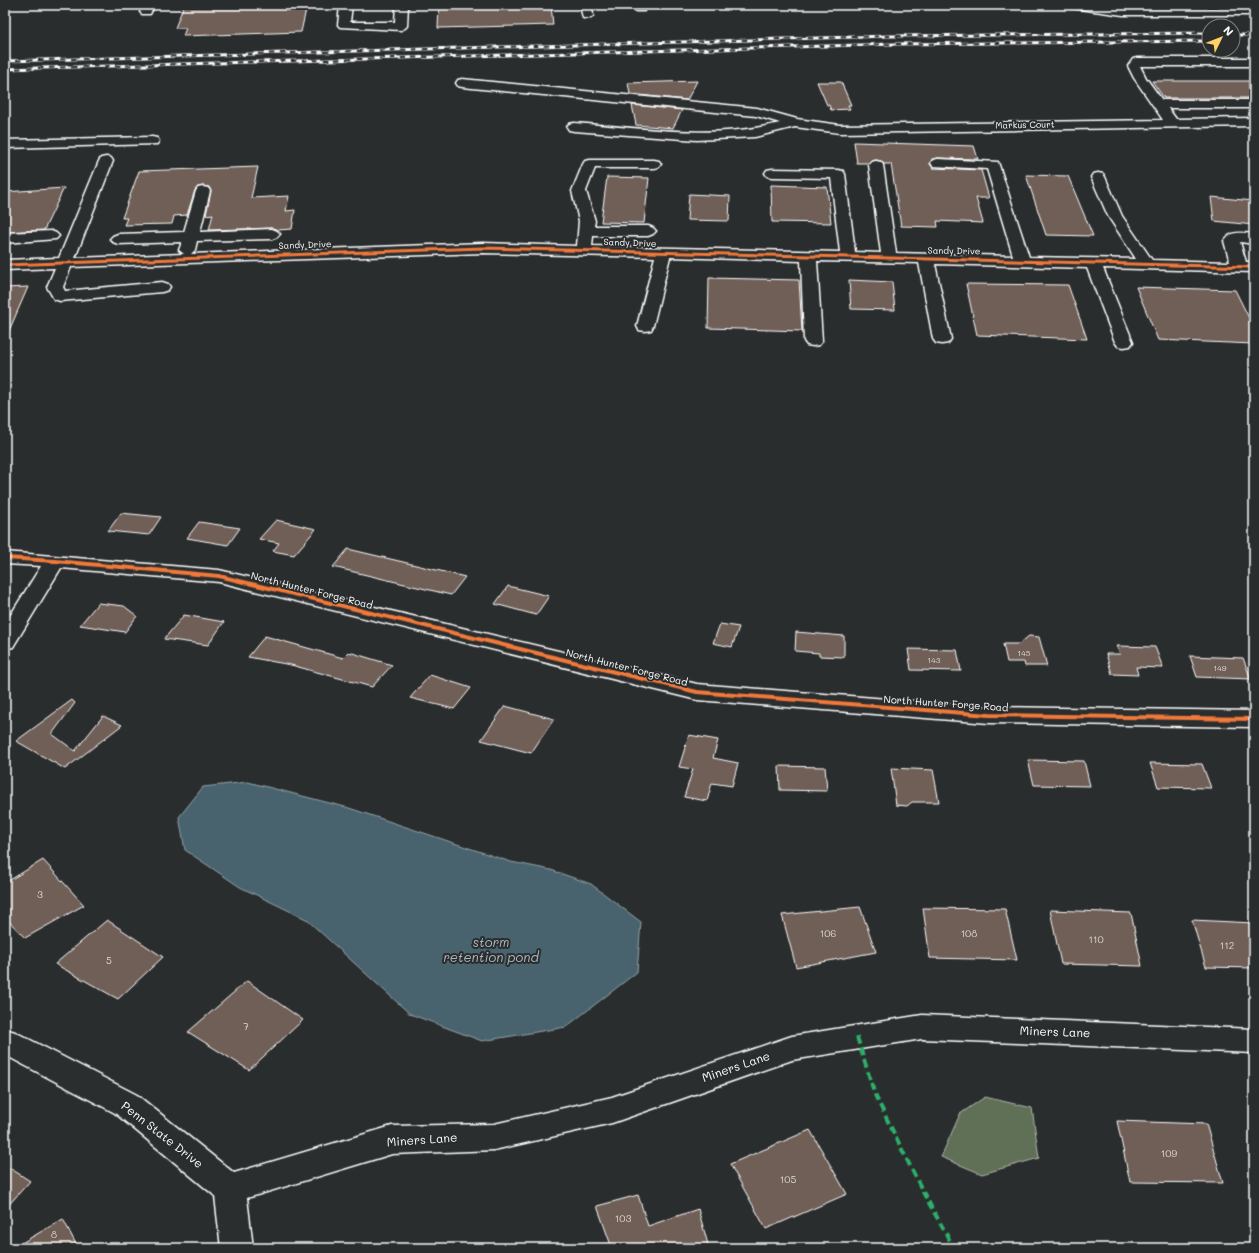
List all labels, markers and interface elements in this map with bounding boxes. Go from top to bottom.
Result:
north arrow [1201,18,1241,58]
text: N [1220,23,1237,39]
street label: Markus Court [995,118,1055,131]
street label: Sandy Drive [603,236,657,249]
street label: Sandy Drive [278,238,332,251]
street label: Sandy Drive [928,245,980,256]
street label: North Hunter Forge Road [250,568,374,612]
street label: North Hunter Forge Road [565,645,689,689]
house number: 145 [1018,648,1031,658]
house number: 143 [928,655,941,665]
house number: 149 [1214,663,1227,673]
street label: North Hunter Forge Road [883,692,1009,714]
house number: 3 [37,887,43,901]
house number: 106 [820,926,836,940]
house number: 108 [961,926,977,940]
house number: 110 [1088,932,1104,946]
water label: storm retention pond [443,933,539,965]
house number: 112 [1220,938,1234,952]
house number: 5 [106,953,112,967]
house number: 7 [243,1019,249,1033]
street label: Miners Lane [1019,1022,1091,1040]
street label: Miners Lane [700,1047,772,1085]
street label: Penn State Drive [118,1097,207,1171]
street label: Miners Lane [386,1129,458,1149]
house number: 109 [1161,1146,1177,1160]
house number: 105 [780,1172,796,1186]
house number: 103 [615,1211,631,1225]
house number: 8 [51,1227,57,1241]

